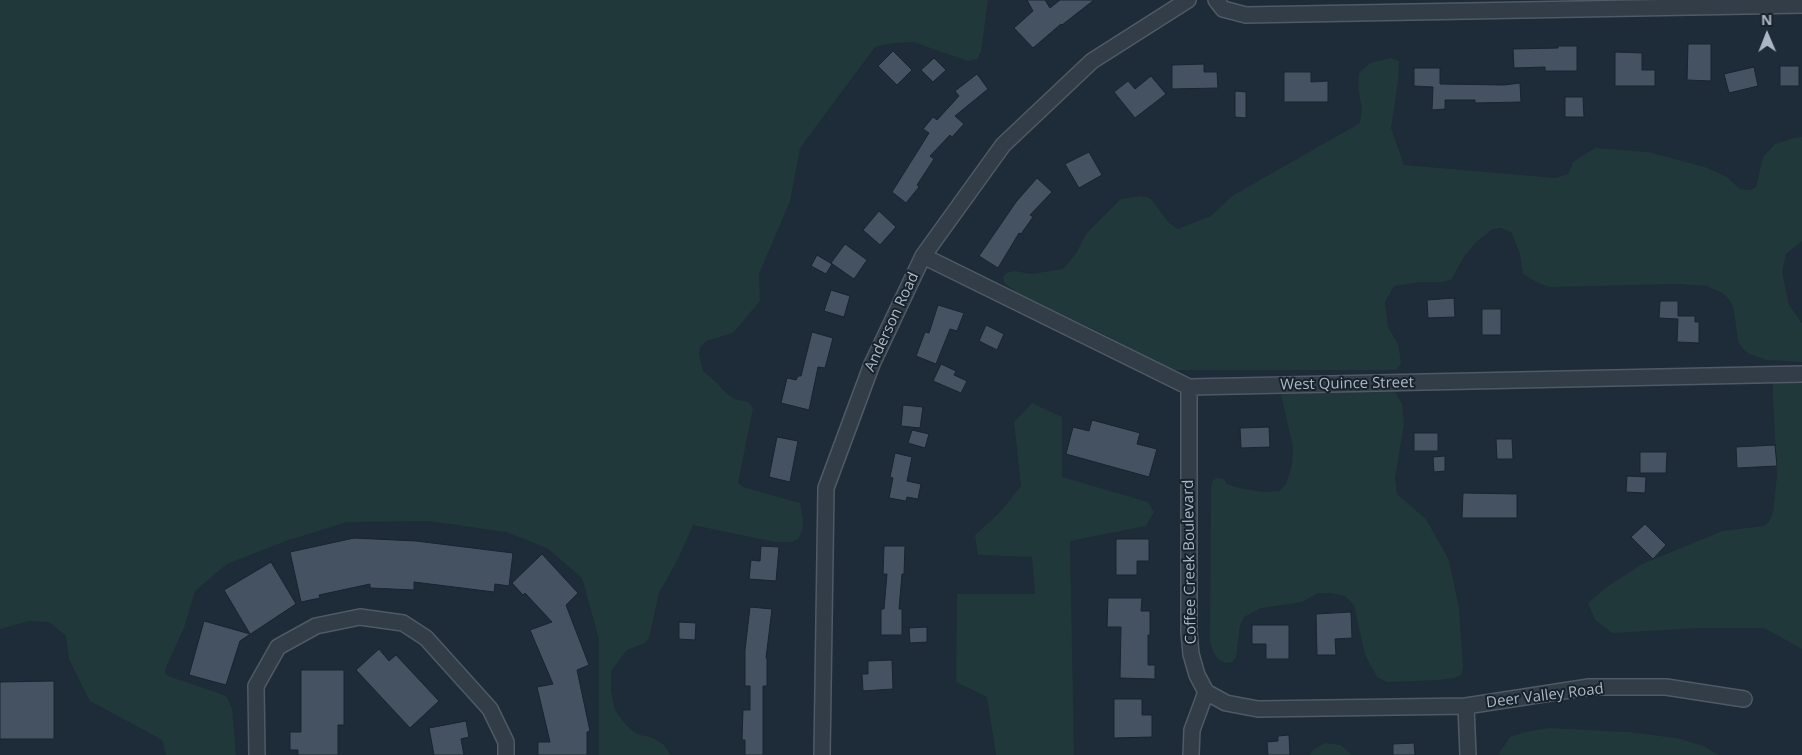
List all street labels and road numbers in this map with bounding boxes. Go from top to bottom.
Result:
street label: Anderson Road [861,269,923,375]
street label: West Quince Street [1280,374,1414,394]
street label: Coffee Creek Boulevard [1180,479,1200,645]
street label: Deer Valley Road [1485,680,1605,712]

